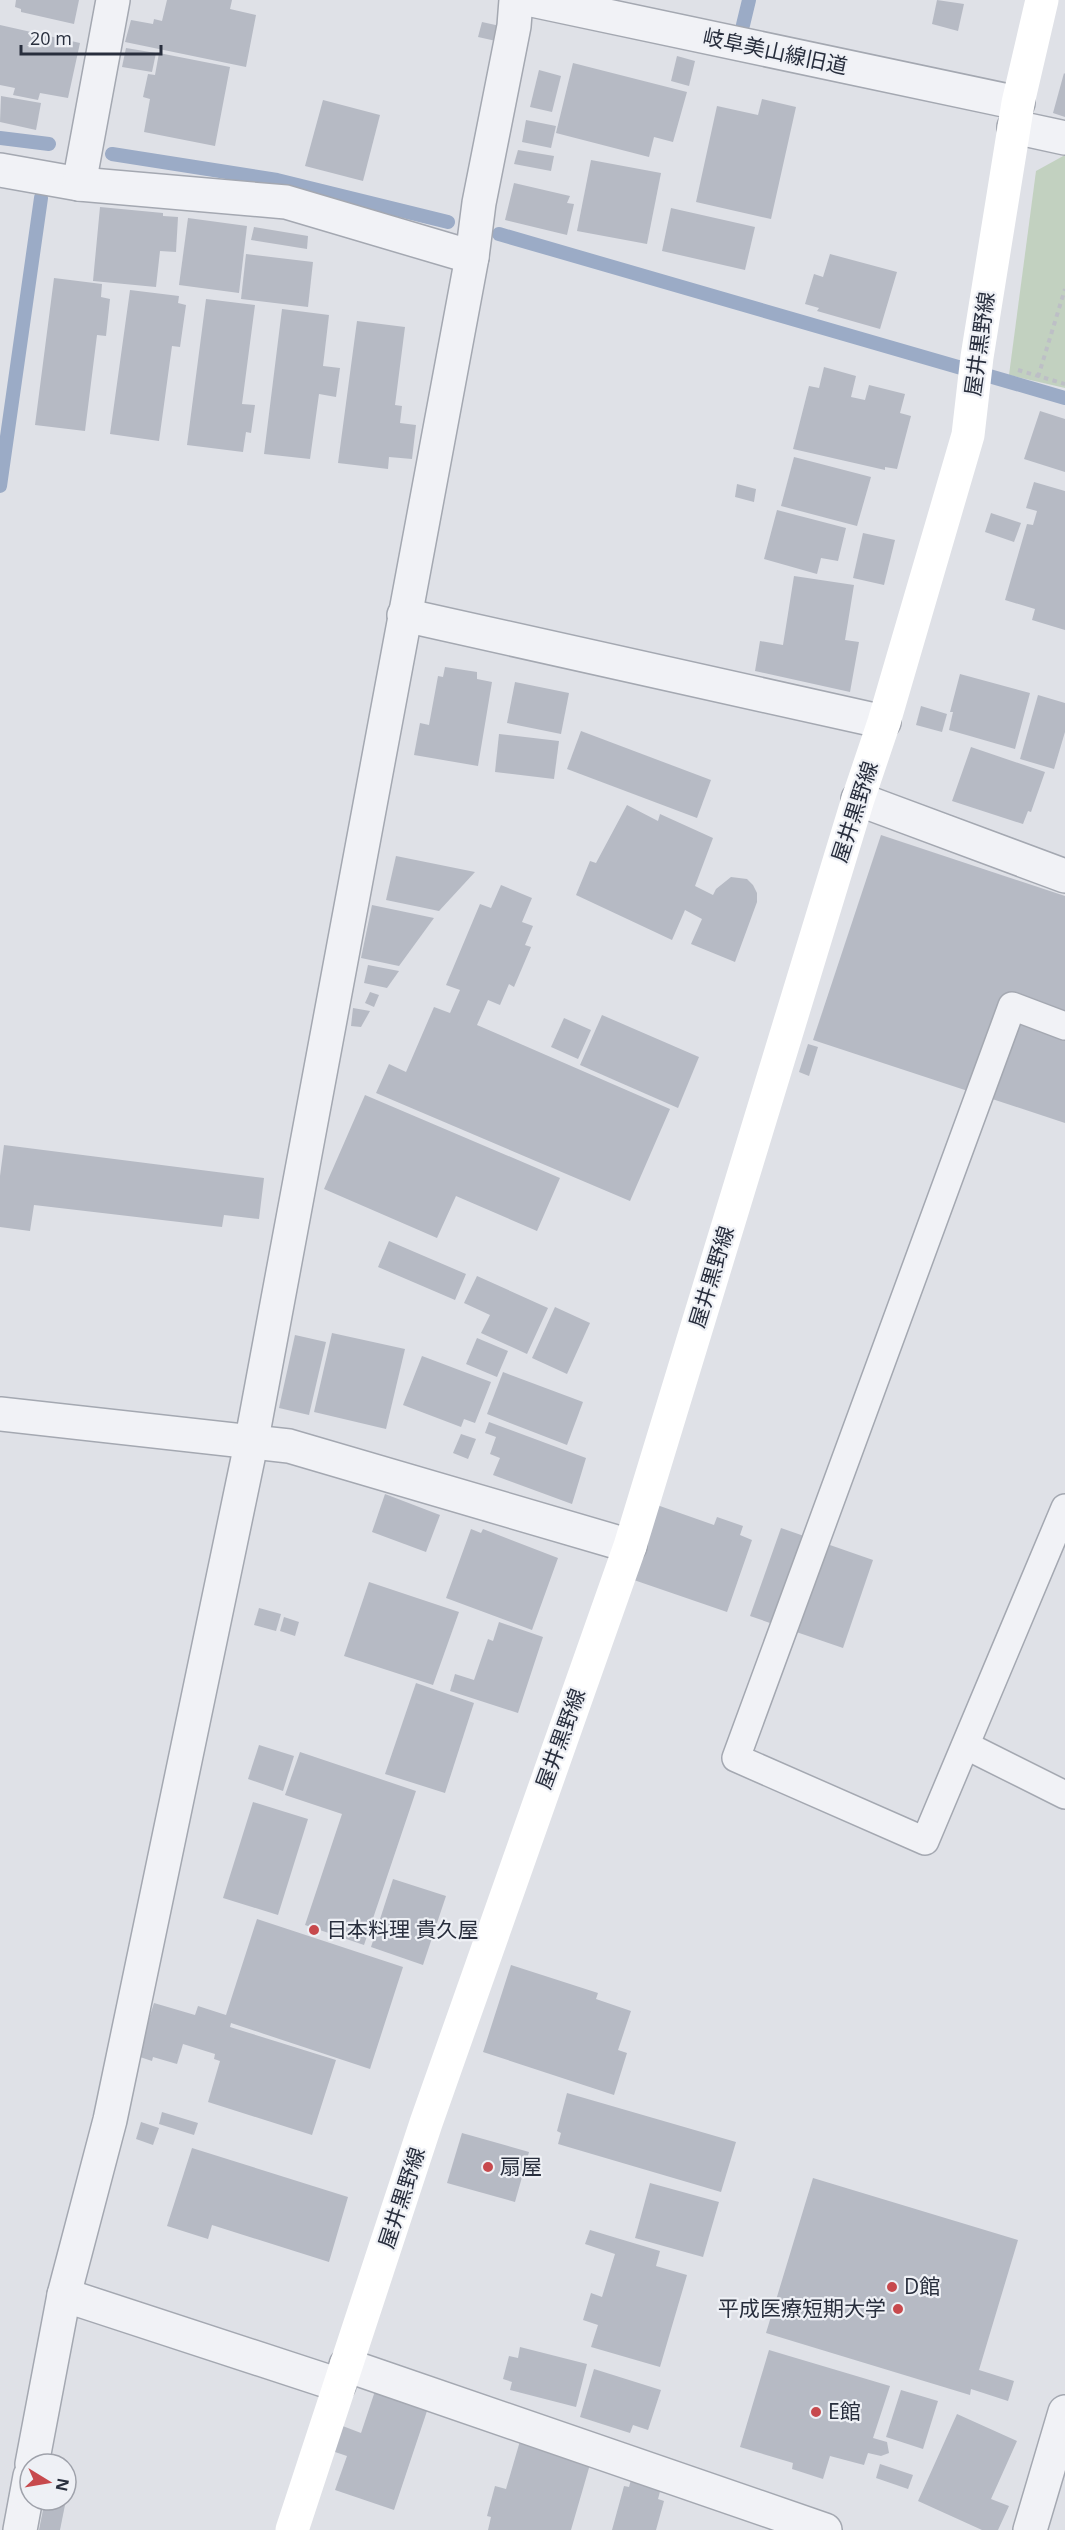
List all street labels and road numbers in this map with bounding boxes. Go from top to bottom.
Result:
street label: 岐阜美山線旧道 [700,22,850,80]
street label: 屋井黒野線 [958,290,1000,398]
street label: 屋井黒野線 [825,757,884,866]
street label: 屋井黒野線 [682,1222,740,1331]
street label: 屋井黒野線 [529,1685,591,1793]
street label: 屋井黒野線 [372,2143,431,2252]

